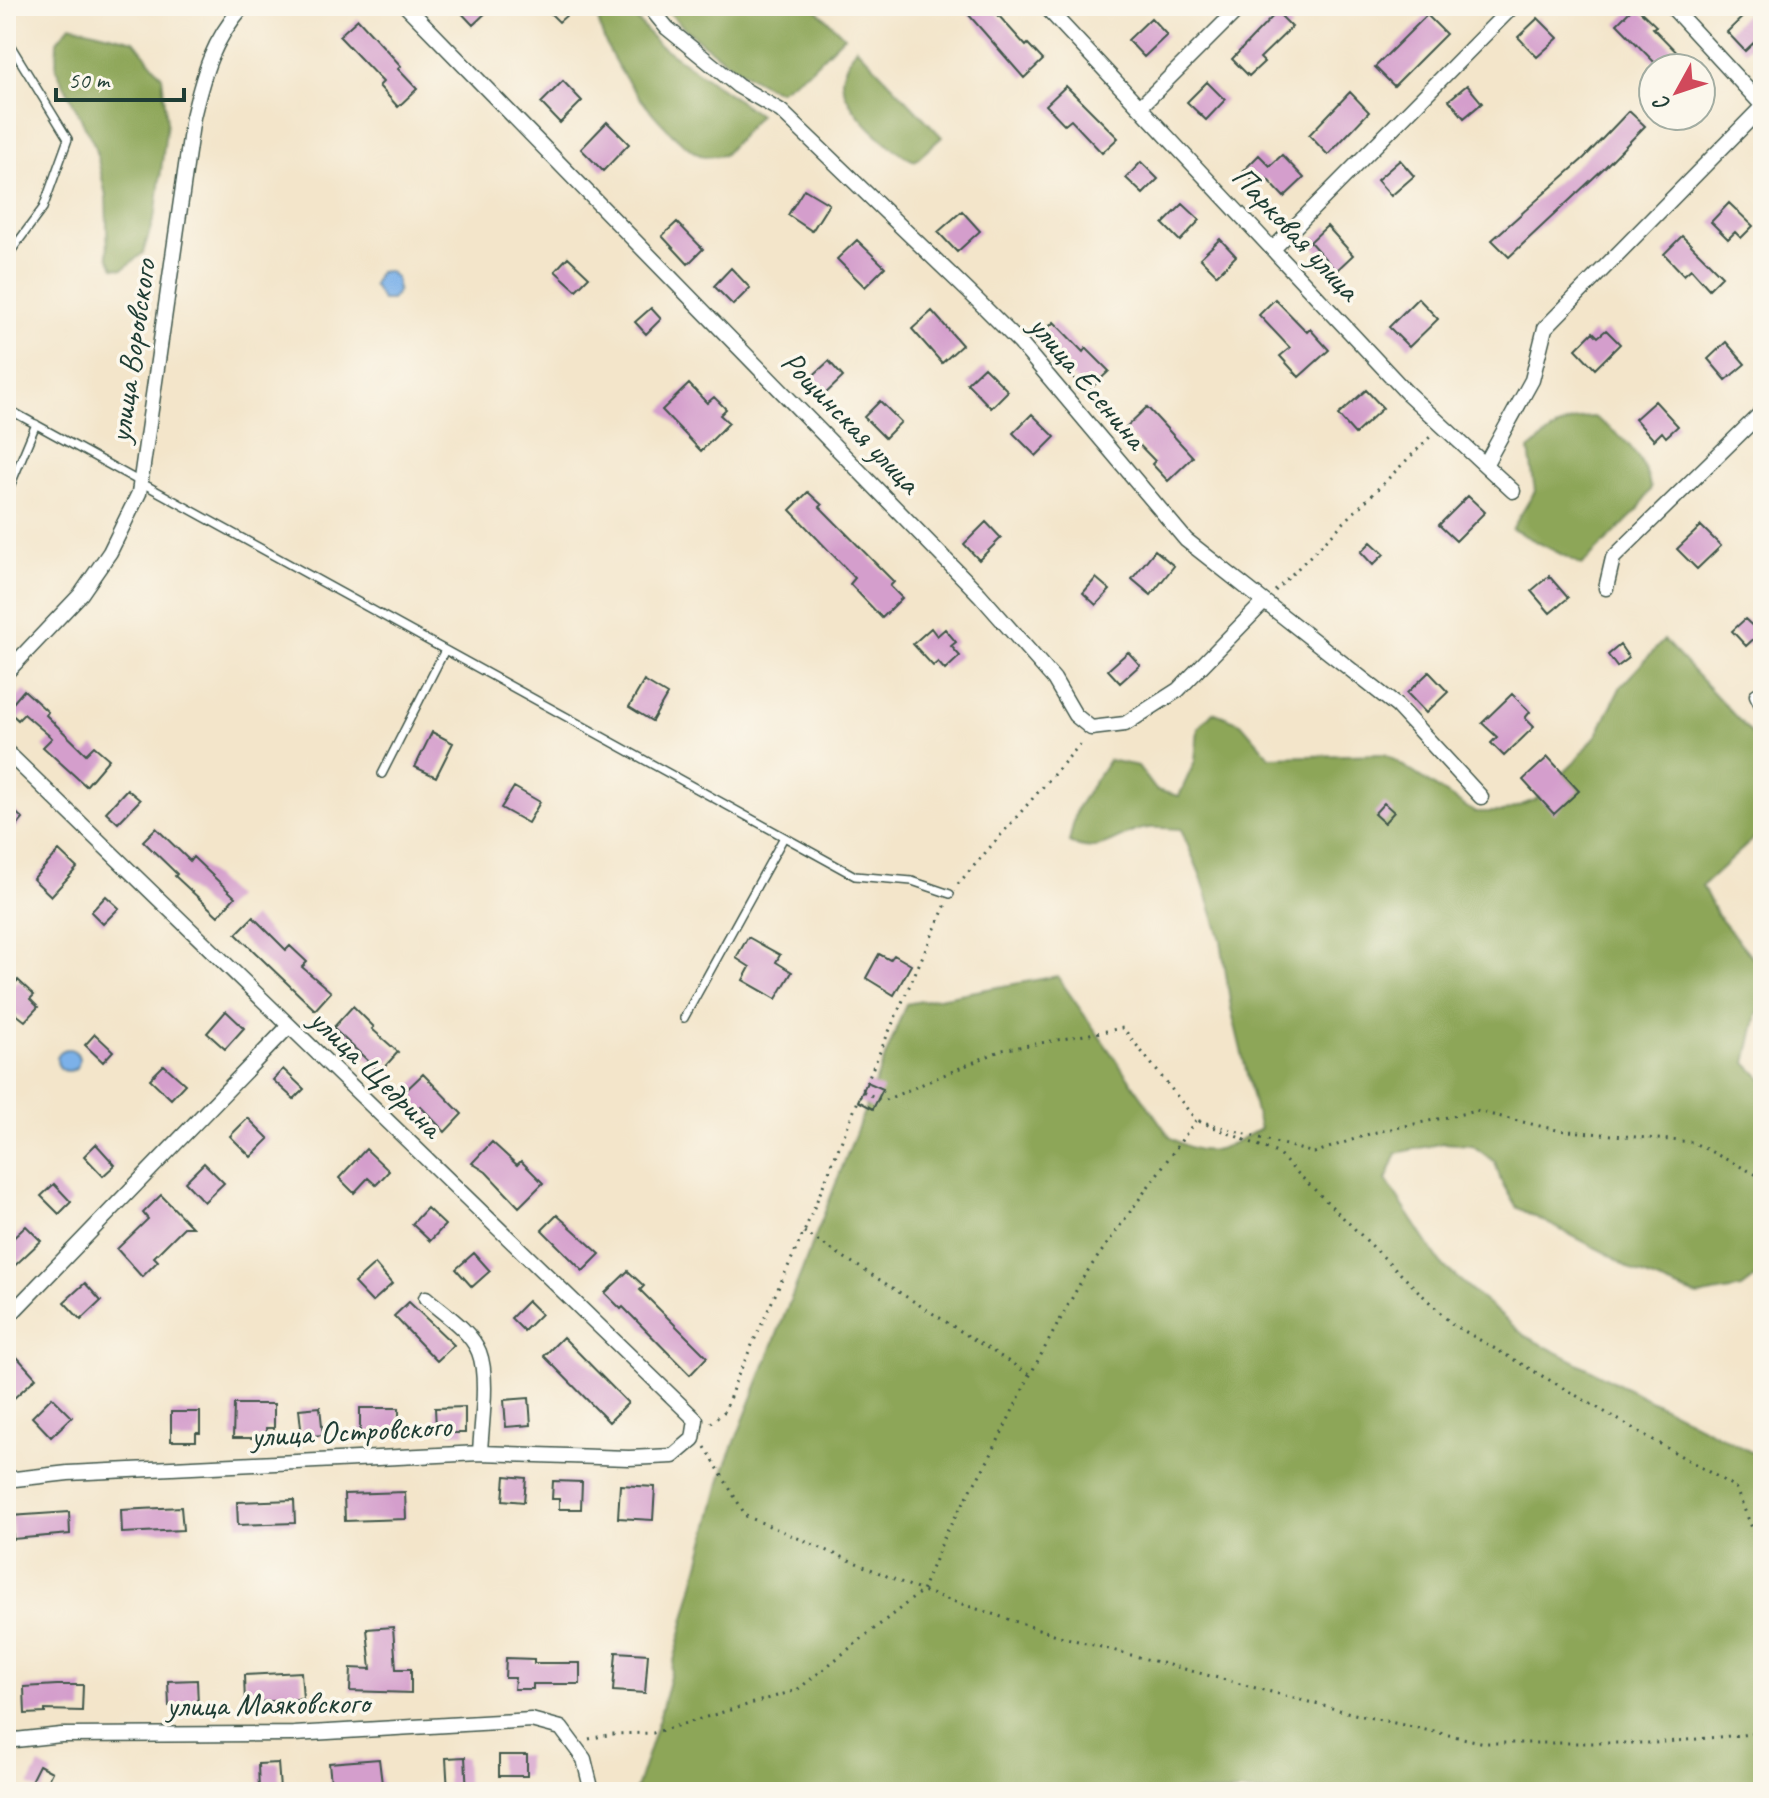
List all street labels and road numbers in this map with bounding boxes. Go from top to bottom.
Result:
street label: Парковая улица [1223,157,1370,311]
street label: улица Воровского [99,255,165,447]
street label: улица Есенина [1019,305,1158,460]
street label: Рощинская улица [772,342,931,504]
street label: улица Щедрина [300,998,453,1148]
street label: улица Островского [248,1405,454,1457]
street label: улица Маяковского [164,1682,374,1726]

